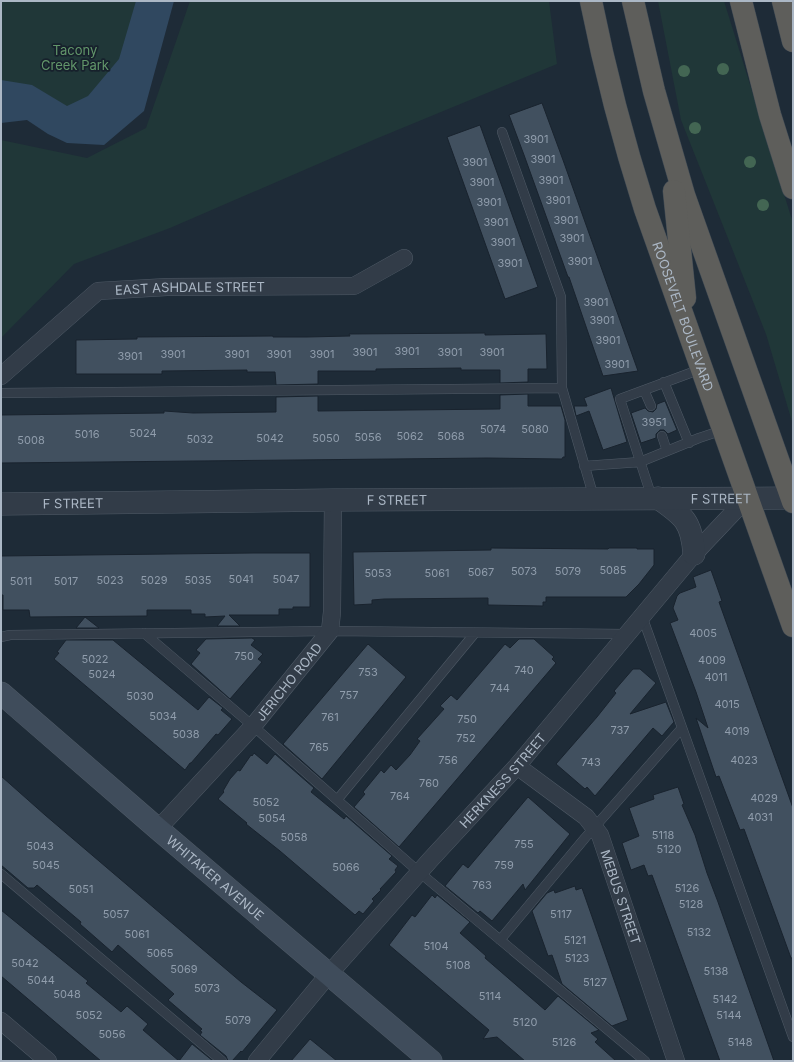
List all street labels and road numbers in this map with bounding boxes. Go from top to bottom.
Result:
street label: ROOSEVELT BOULEVARD [649,239,717,393]
street label: EAST ASHDALE STREET [114,278,265,298]
street label: F STREET [691,490,751,506]
street label: F STREET [367,492,427,508]
street label: F STREET [43,495,103,511]
street label: JERICHO ROAD [252,639,325,724]
street label: HERKNESS STREET [456,730,549,831]
street label: WHITAKER AVENUE [163,832,267,924]
street label: MEBUS STREET [597,848,644,946]

